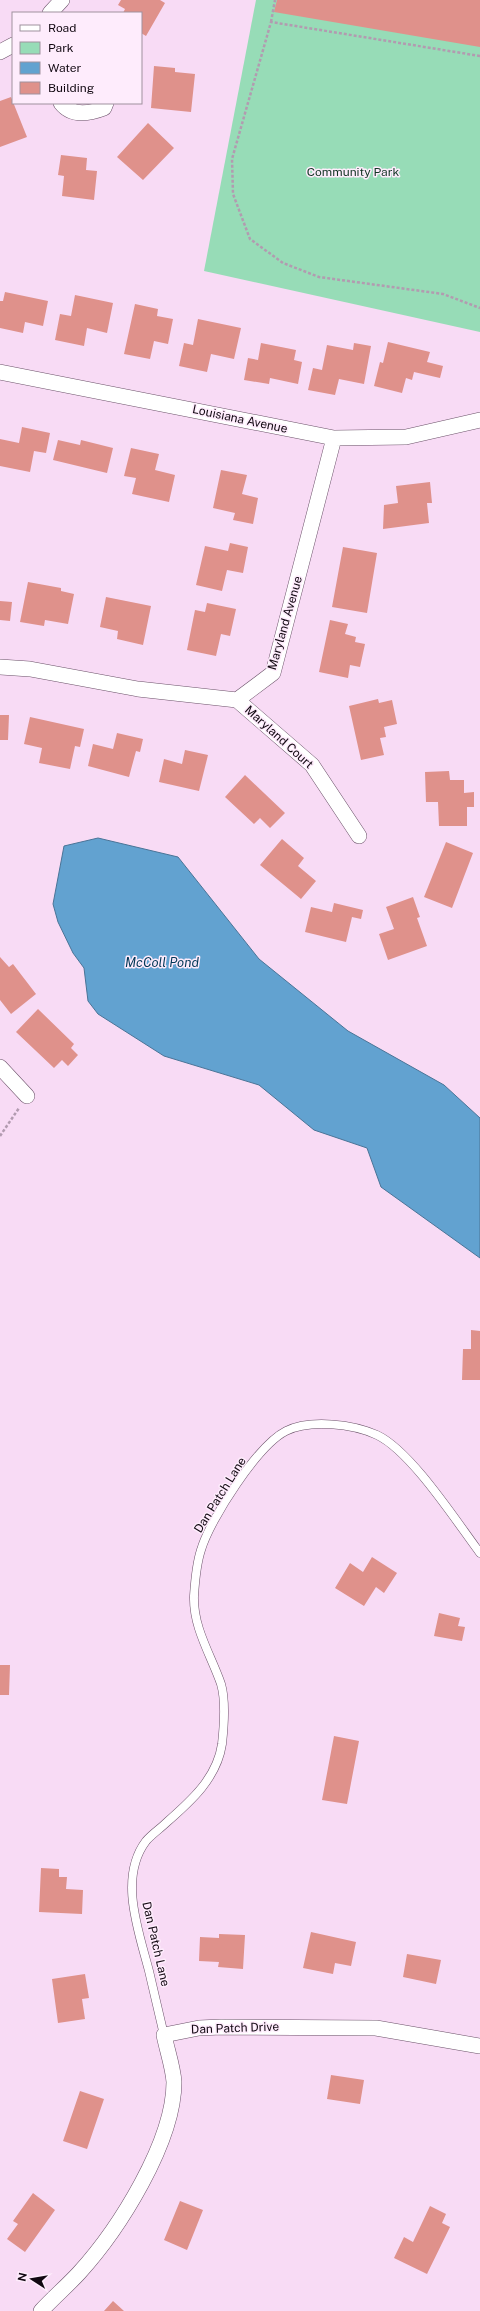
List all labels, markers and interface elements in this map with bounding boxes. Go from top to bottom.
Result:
legend [12,12,142,104]
text: Road [48,21,76,35]
text: Park [48,41,74,55]
text: Water [48,61,82,75]
text: Building [48,81,94,95]
park label: Community Park [307,165,399,179]
street label: Louisiana Avenue [191,402,289,436]
street label: Maryland Avenue [265,574,305,672]
street label: Maryland Court [242,703,316,772]
water label: McColl Pond [125,955,199,970]
street label: Dan Patch Lane [191,1454,249,1535]
street label: Dan Patch Lane [139,1900,173,1988]
street label: Dan Patch Drive [191,2019,280,2037]
north arrow [12,2259,52,2299]
text: N [15,2271,29,2282]

